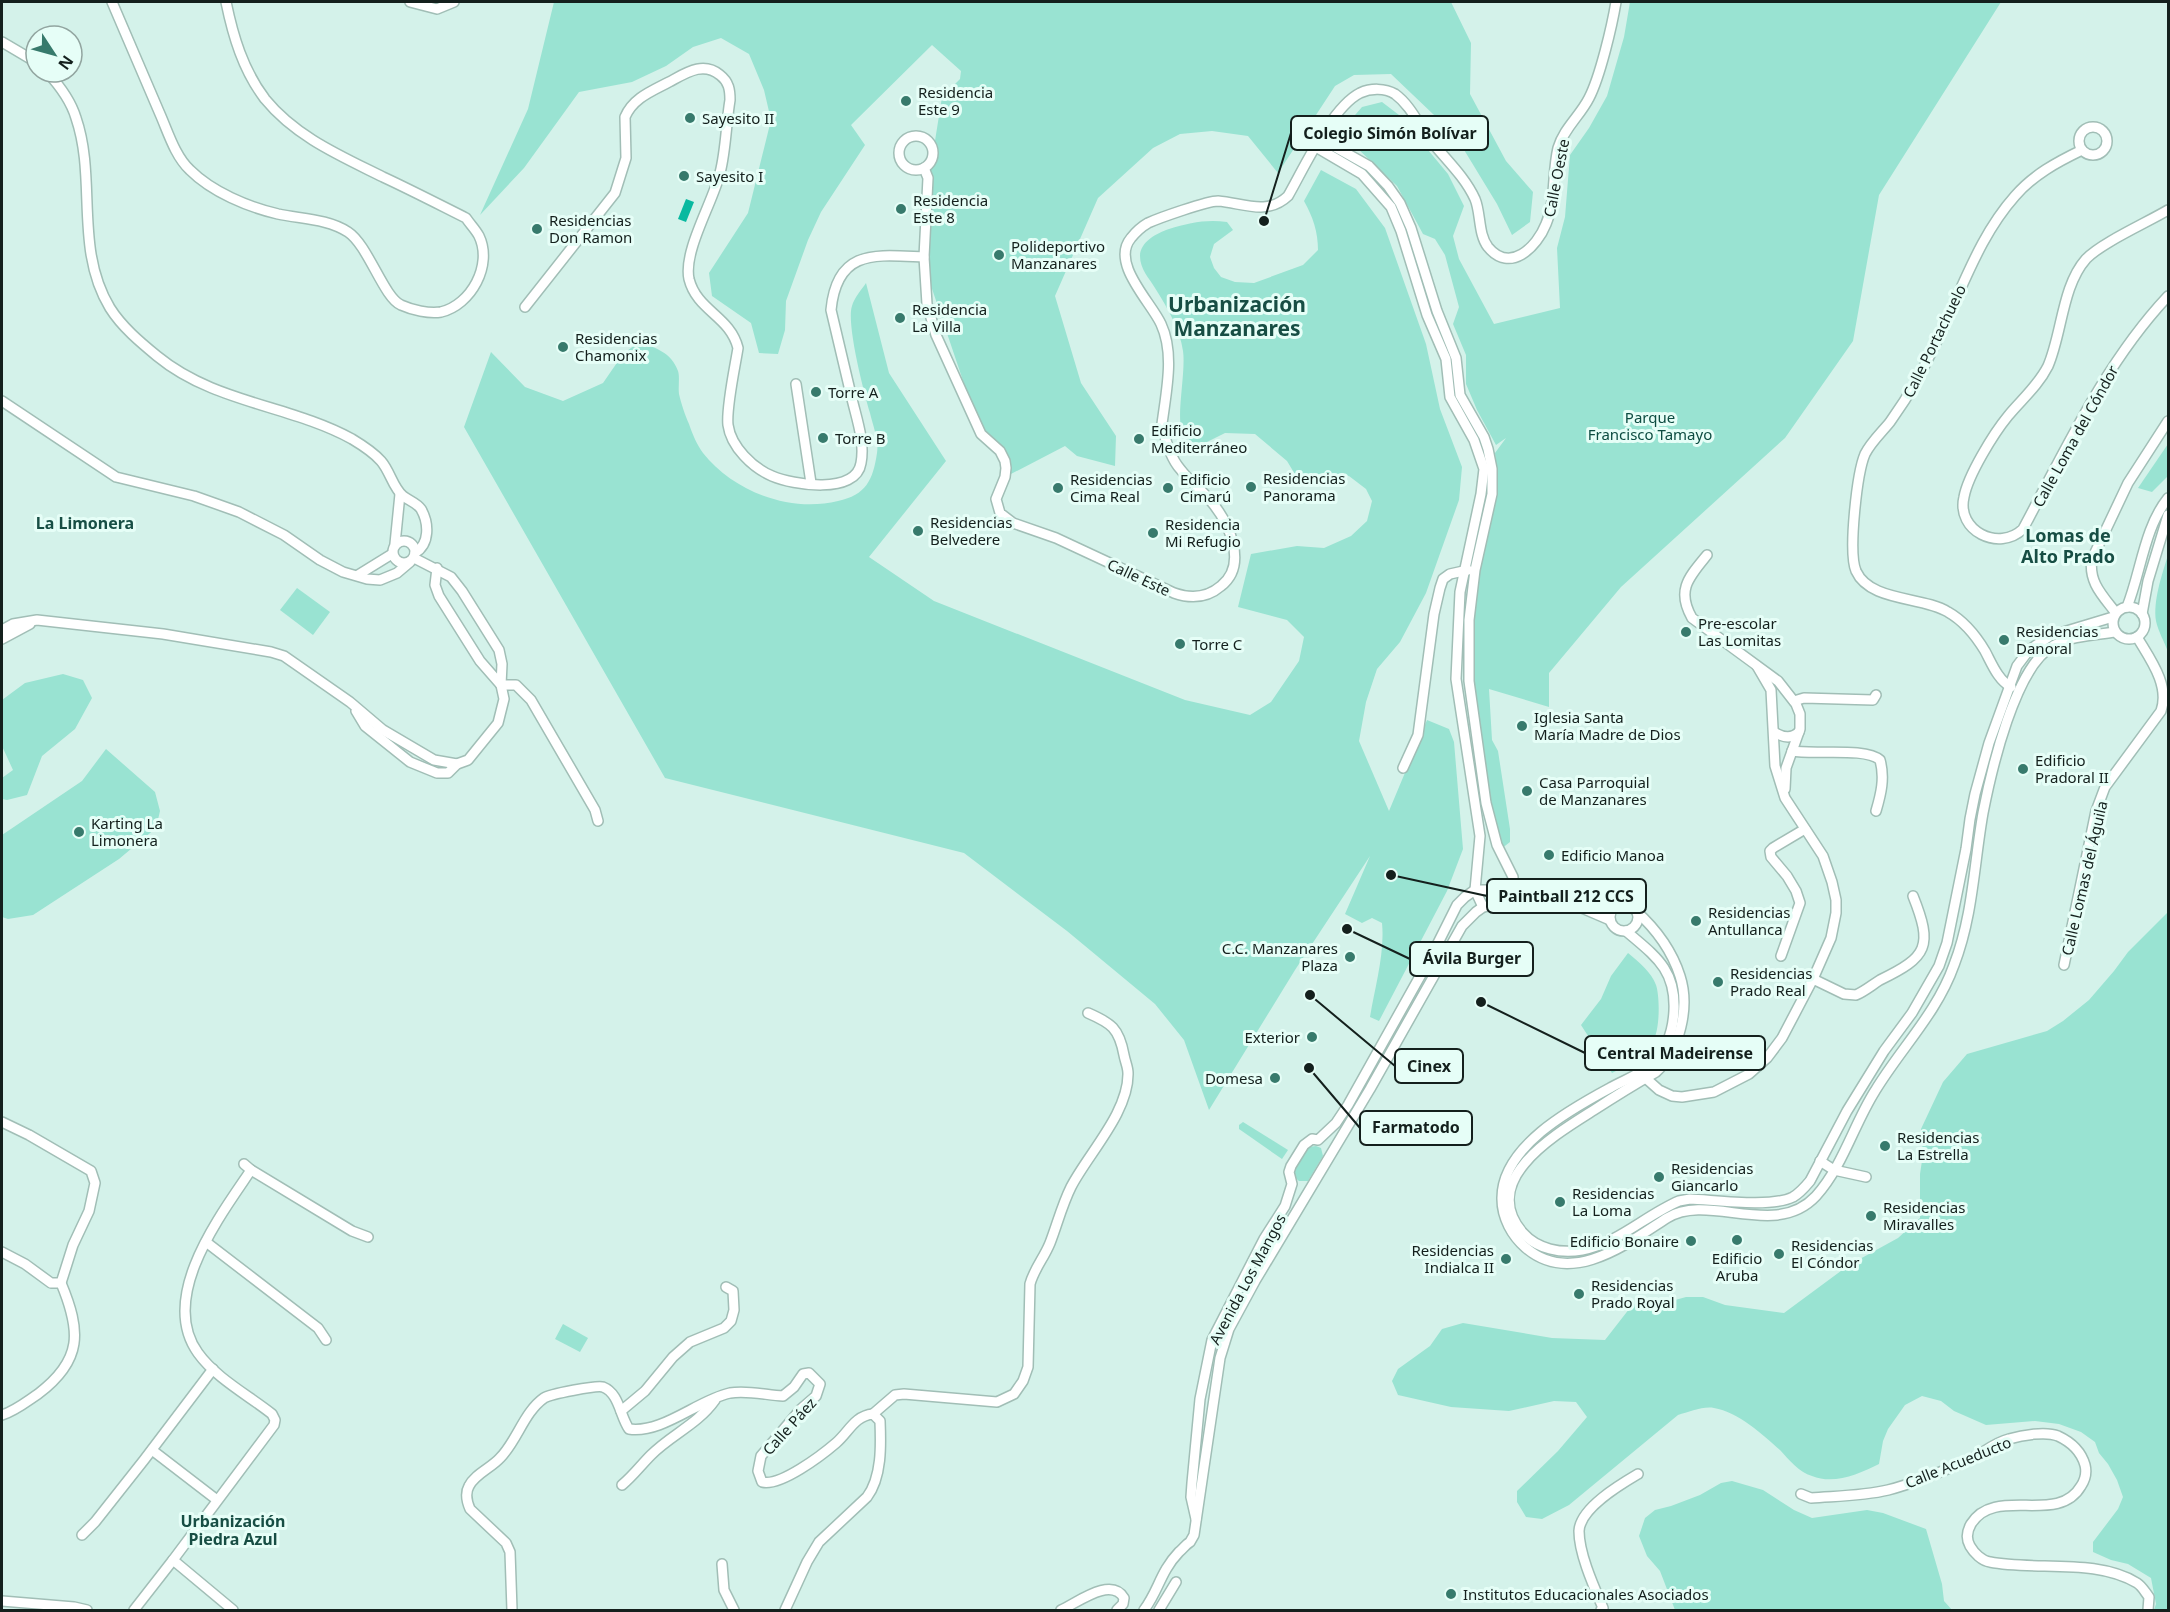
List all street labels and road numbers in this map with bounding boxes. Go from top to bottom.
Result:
street label: Calle Oeste [1539,137,1573,219]
street label: Calle Portachuelo [1898,281,1970,401]
street label: Calle Loma del Cóndor [2028,362,2122,510]
street label: Calle Este [1104,554,1174,600]
street label: Calle Lomas del Águila [2056,799,2112,957]
street label: Avenida Los Mangos [1204,1210,1290,1348]
street label: Calle Páez [758,1393,820,1459]
street label: Calle Acueducto [1902,1432,2014,1492]

